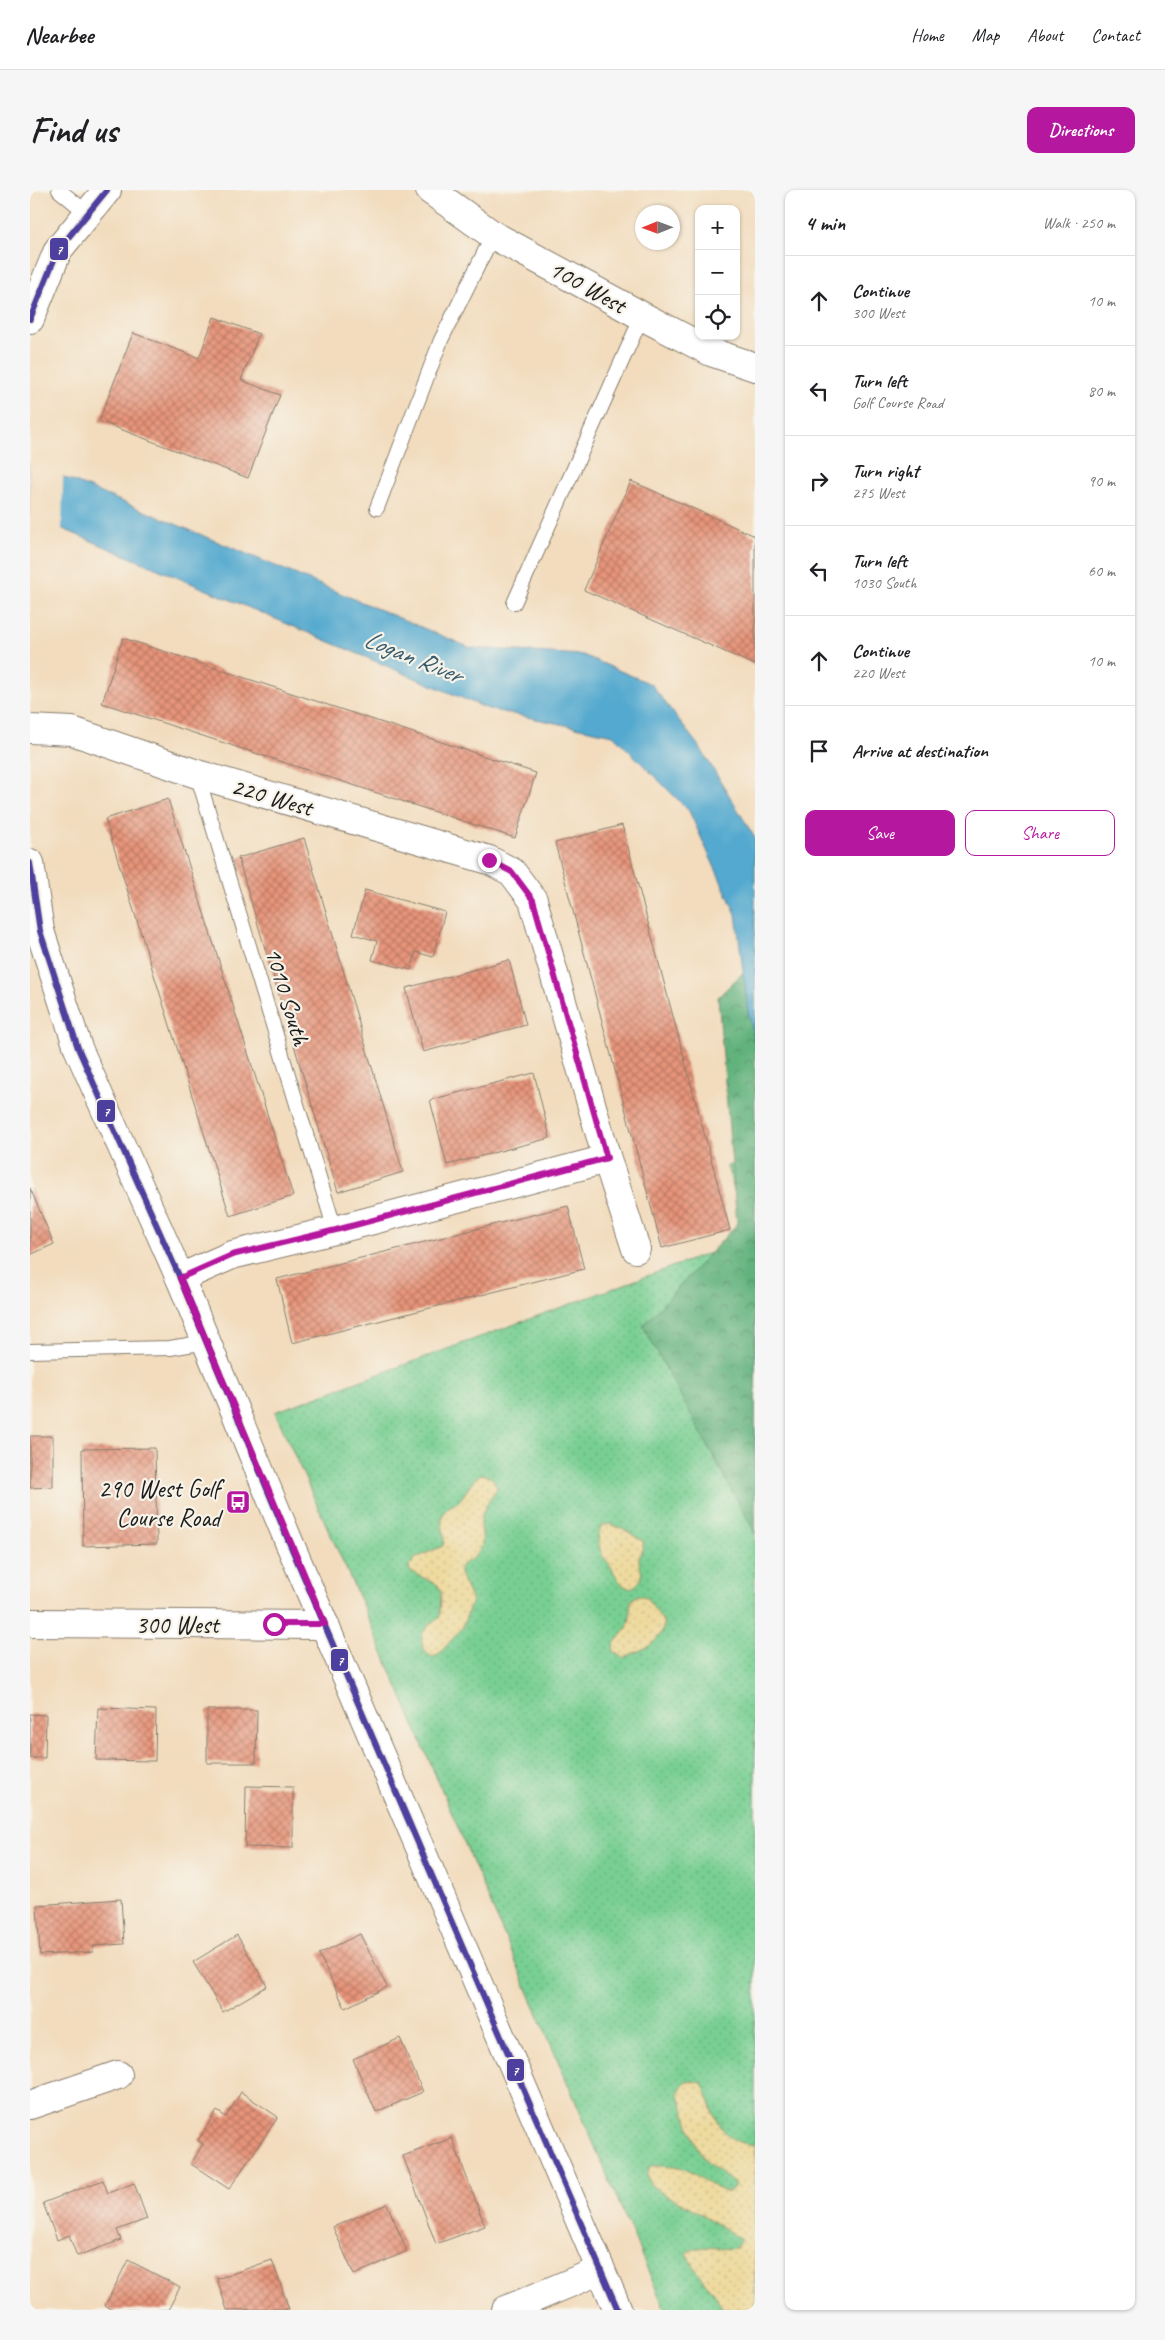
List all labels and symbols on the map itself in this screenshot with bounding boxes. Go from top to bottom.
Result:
north arrow [635,205,680,250]
line badge: 7 [49,237,69,261]
text: 7 [56,241,64,258]
street label: 100 West [543,253,634,322]
water label: Logan River [359,622,471,693]
street label: 220 West [227,770,319,825]
route end [478,849,501,872]
street label: 1010 South [257,943,318,1051]
line badge: 7 [96,1099,116,1123]
text: 7 [103,1103,111,1120]
place label: 290 West Golf Course Road [98,1473,225,1534]
bus stop icon: 290 West Golf Course Road [225,1489,251,1515]
street label: 300 West [136,1609,221,1641]
route start [263,1613,286,1636]
line badge: 7 [330,1648,349,1672]
text: 7 [337,1652,345,1669]
line badge: 7 [506,2058,525,2082]
text: 7 [512,2062,520,2079]

